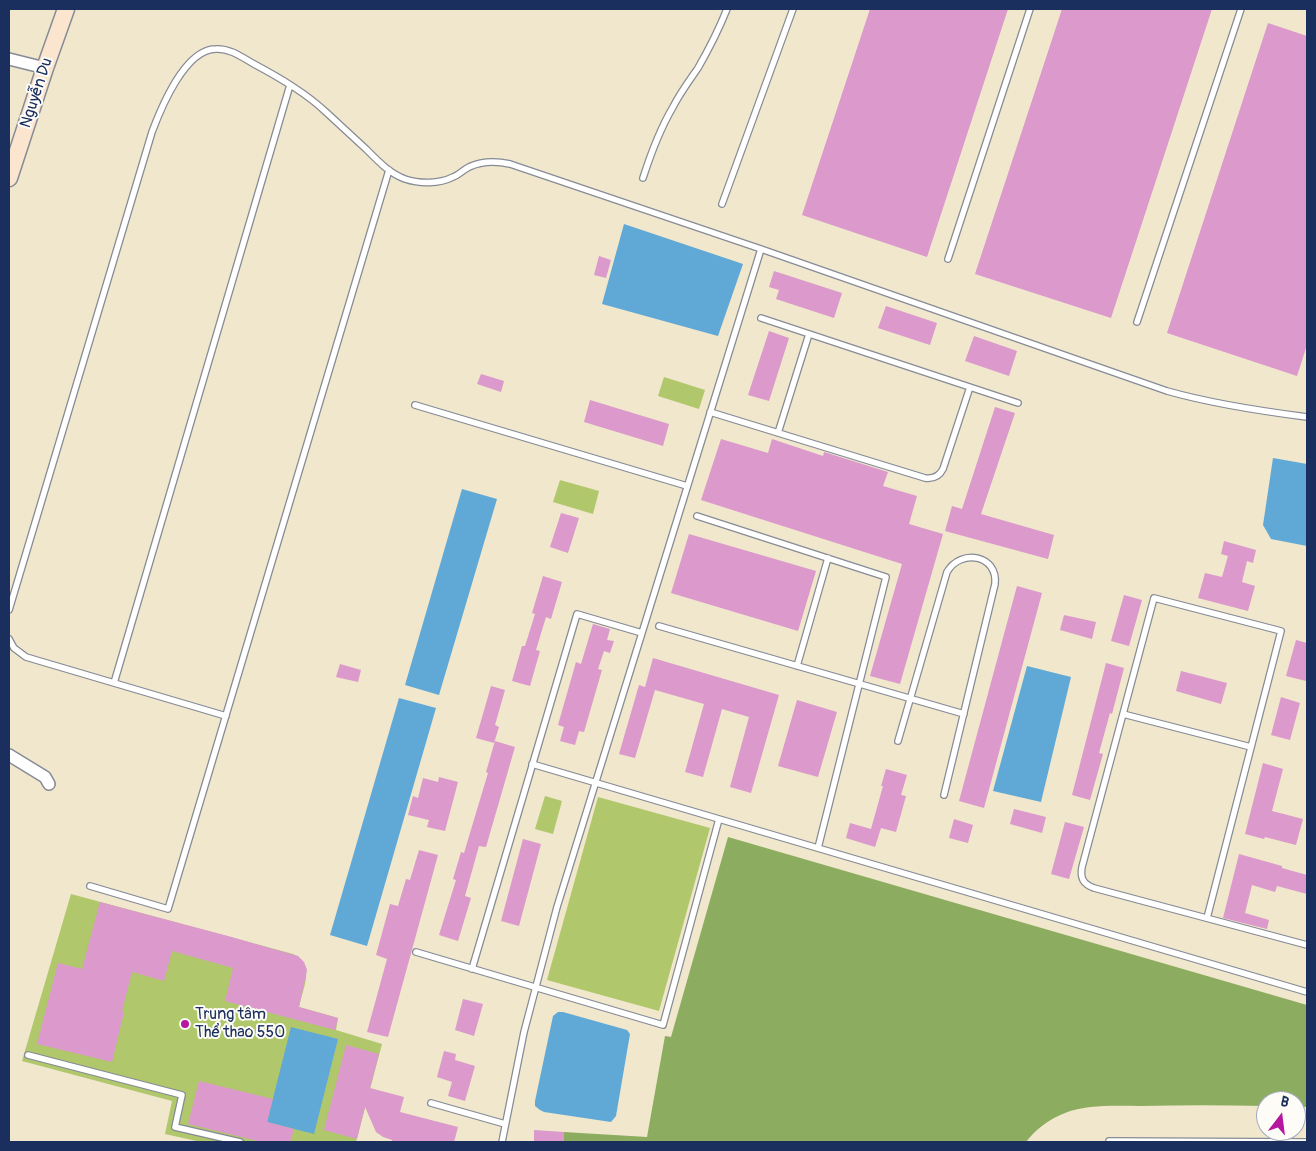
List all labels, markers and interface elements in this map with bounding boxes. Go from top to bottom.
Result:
street label: Nguyễn Du [17,56,57,130]
place label: Trung tâm Thể thao 550 [195,1005,285,1043]
marker: Trung tâm Thể thao 550 [179,1018,191,1030]
north arrow [1256,1091,1306,1141]
text: B [1279,1093,1291,1111]

